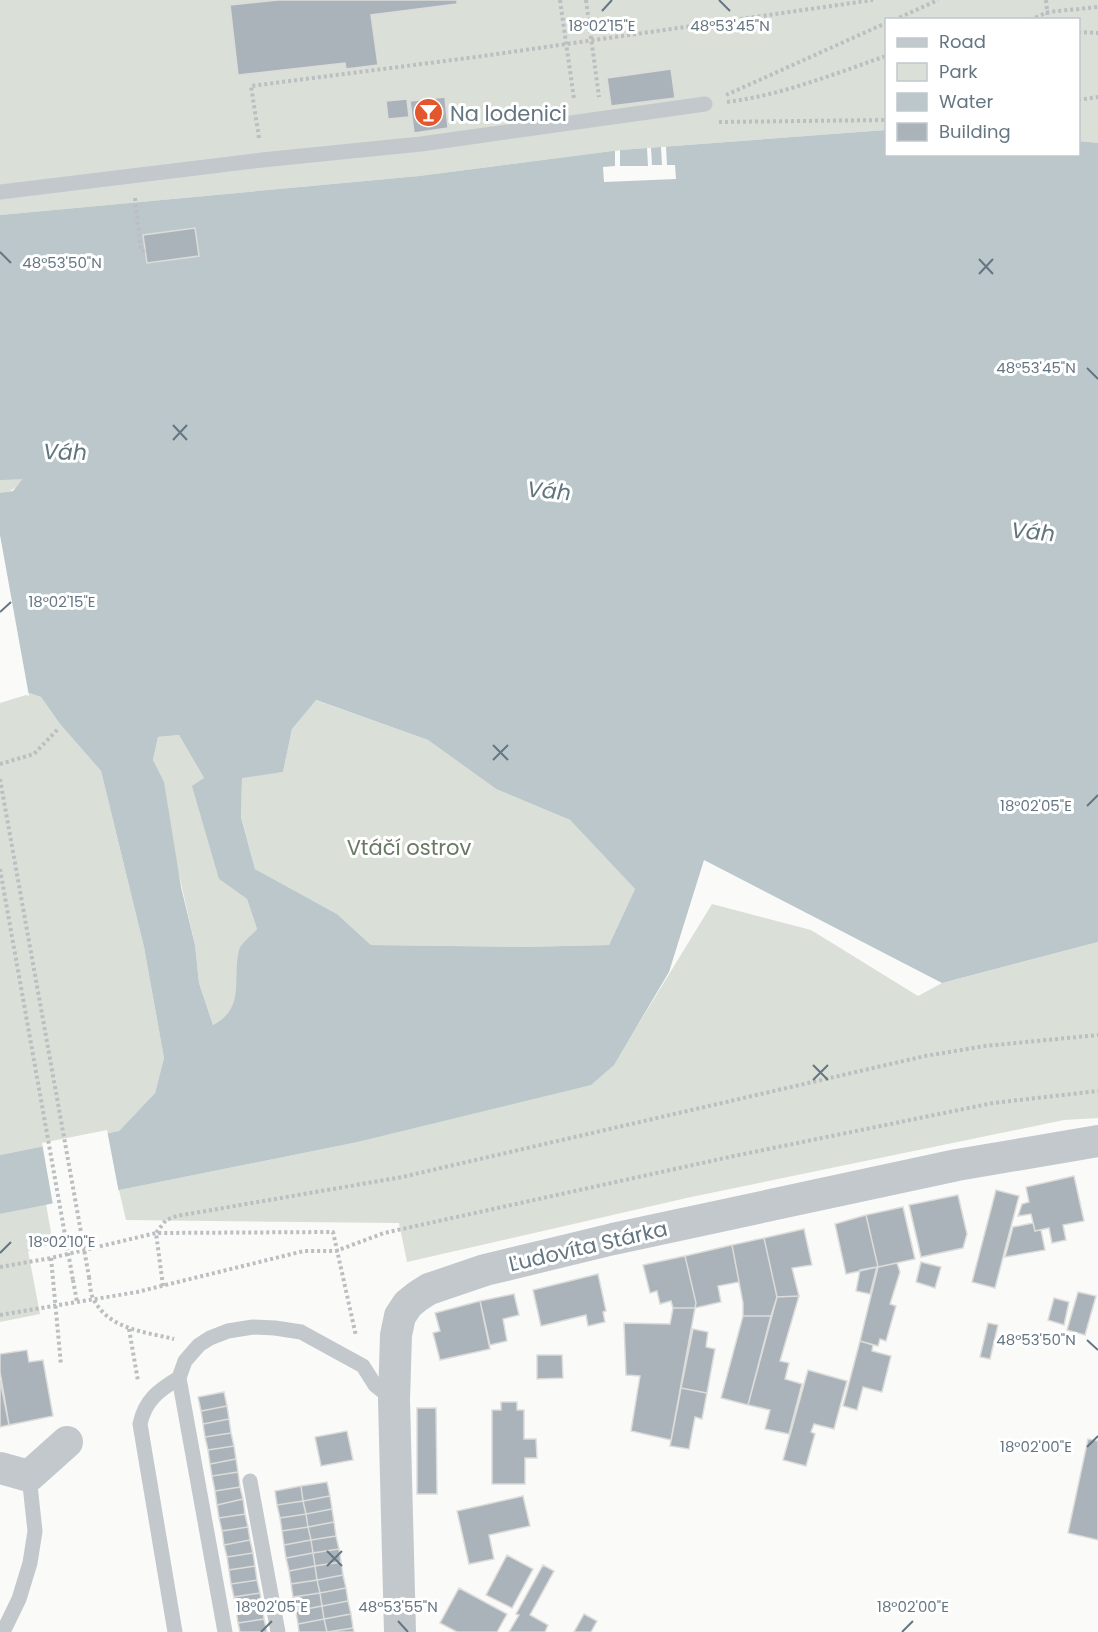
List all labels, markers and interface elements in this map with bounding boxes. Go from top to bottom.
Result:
text: 18°02'15"E [568,15,636,36]
text: 48°53'45"N [690,15,770,36]
legend [885,18,1080,156]
text: Road [939,29,986,54]
text: Park [939,59,978,84]
text: Water [939,89,993,114]
bar icon: Na lodenici [413,97,445,129]
place label: Na lodenici [450,99,567,128]
text: Building [939,119,1011,144]
text: 48°53'50"N [22,252,102,273]
text: 48°53'45"N [996,357,1076,378]
water label: Váh [43,436,87,468]
water label: Váh [526,474,572,508]
water label: Váh [1010,515,1056,549]
text: 18°02'15"E [28,591,96,612]
text: 18°02'05"E [1000,795,1072,816]
park label: Vtáčí ostrov [347,833,472,862]
street label: Ľudovíta Stárka [506,1214,670,1278]
text: 18°02'10"E [28,1231,96,1252]
text: 48°53'50"N [996,1329,1076,1350]
text: 18°02'00"E [1000,1436,1072,1457]
text: 18°02'05"E [236,1596,308,1617]
text: 48°53'55"N [358,1596,438,1617]
text: 18°02'00"E [877,1596,949,1617]

